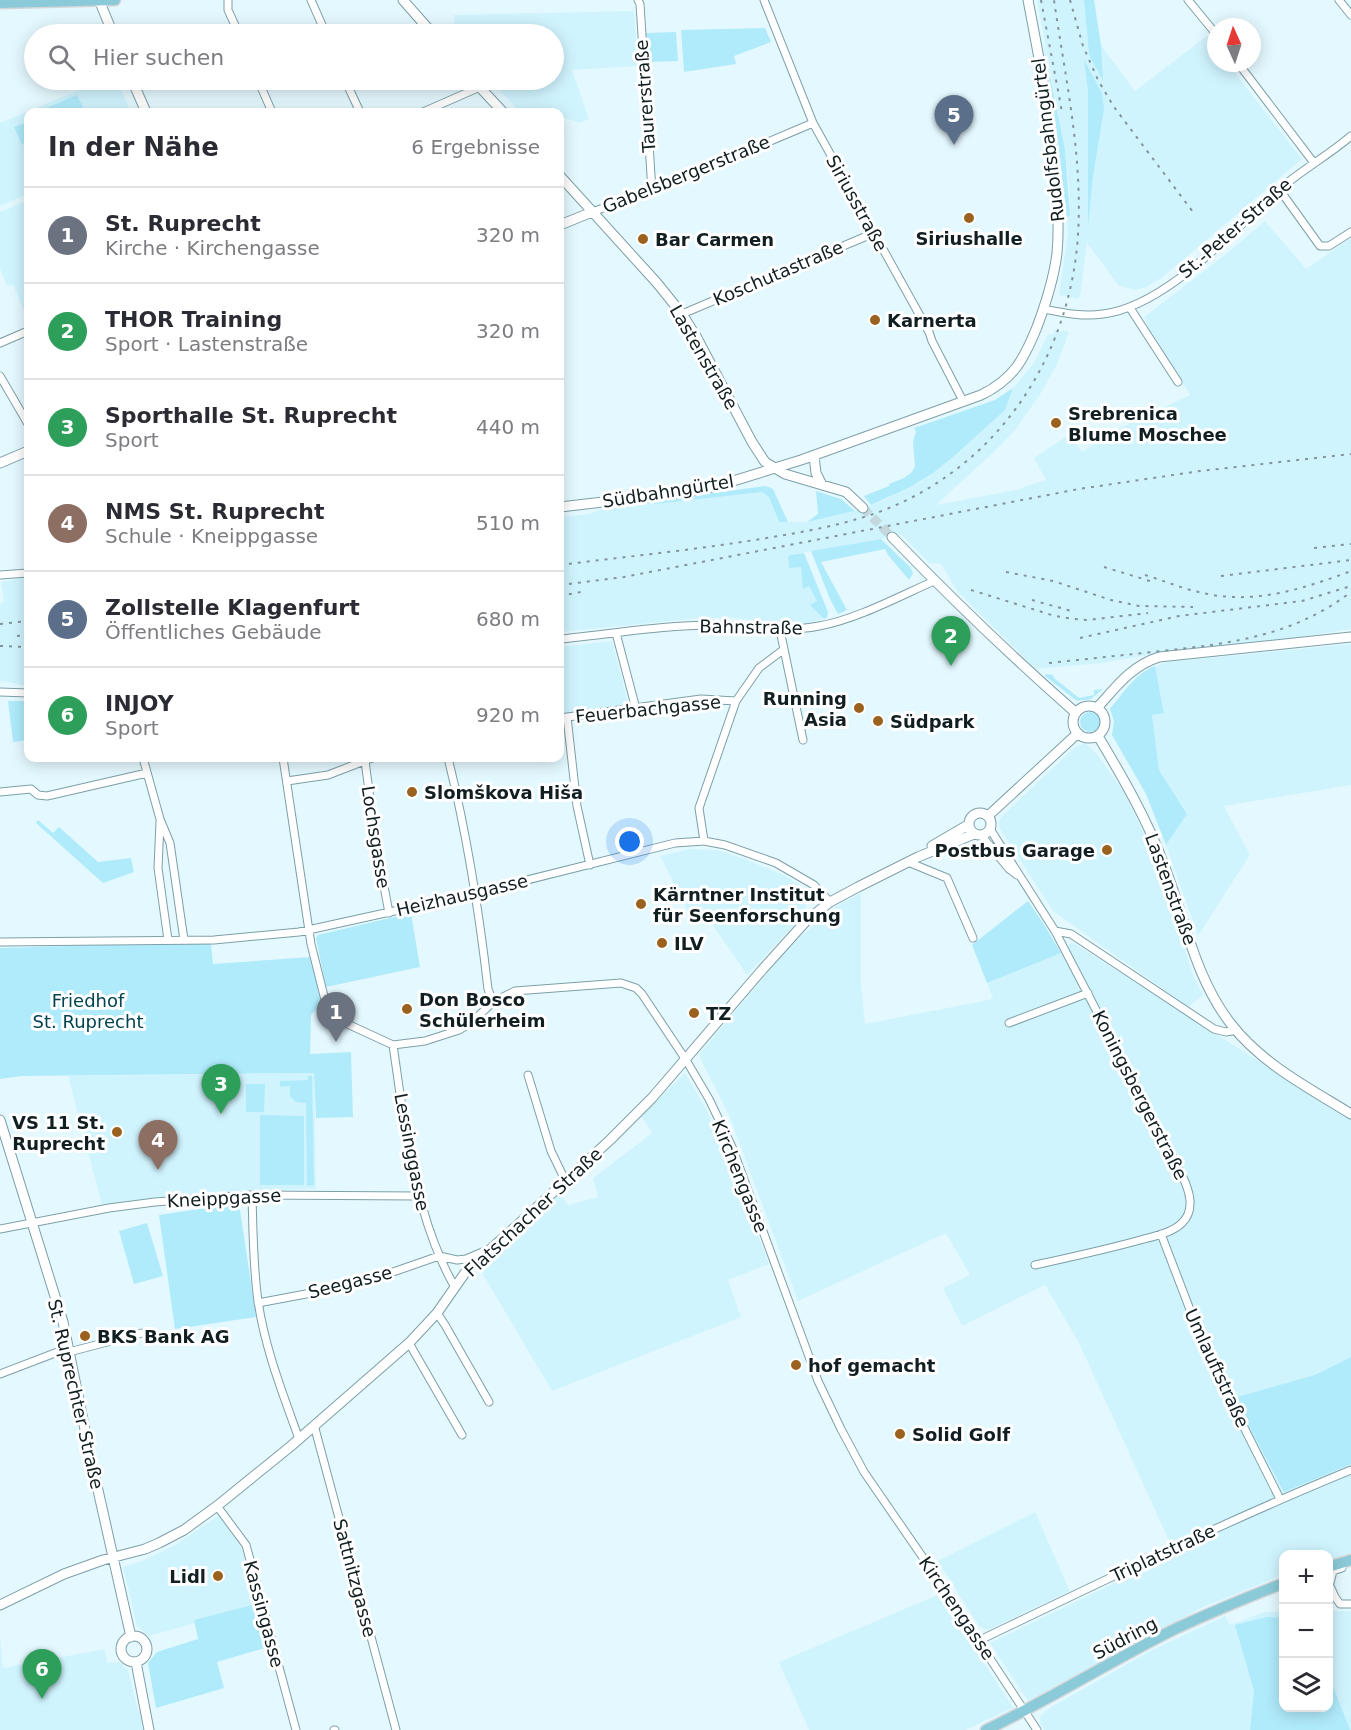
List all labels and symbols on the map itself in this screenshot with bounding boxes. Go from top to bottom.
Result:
north arrow [1207,18,1261,72]
street label: Taurerstraße [631,39,659,154]
street label: Rudolfsbahngürtel [1028,57,1068,223]
pin: 5 [934,96,974,145]
street label: Gabelsbergerstraße [599,131,773,217]
street label: Siriusstraße [822,151,892,255]
street label: St.-Peter-Straße [1174,173,1296,283]
marker: Siriushalle [962,211,976,225]
place label: Siriushalle [915,228,1023,249]
place label: Bar Carmen [655,229,774,250]
marker: Bar Carmen [636,232,650,246]
street label: Koschutastraße [710,236,846,310]
street label: Lastenstraße [666,301,742,413]
place label: Karnerta [887,310,977,331]
marker: Karnerta [868,313,882,327]
place label: Srebrenica Blume Moschee [1068,403,1227,445]
marker: Srebrenica Blume Moschee [1049,416,1063,430]
street label: Südbahngürtel [601,470,735,512]
street label: Bahnstraße [699,616,803,638]
pin: 2 [932,616,970,666]
place label: Running Asia [763,688,847,730]
street label: Feuerbachgasse [574,691,722,727]
marker: Running Asia [852,701,866,715]
place label: Südpark [890,711,976,732]
marker: Südpark [871,714,885,728]
place label: Slomškova Hiša [424,782,583,803]
street label: Lochsgasse [358,784,394,890]
marker: Slomškova Hiša [405,785,419,799]
your location [615,827,644,856]
street label: Lastenstraße [1141,830,1201,948]
place label: Postbus Garage [934,840,1095,861]
marker: Postbus Garage [1100,843,1114,857]
street label: Heizhausgasse [394,870,530,920]
place label: Kärntner Institut für Seenforschung [653,884,841,926]
marker: Kärntner Institut für Seenforschung [634,897,648,911]
place label: ILV [674,933,704,954]
marker: ILV [655,936,669,950]
place label: Don Bosco Schülerheim [419,989,545,1031]
park label: Friedhof St. Ruprecht [33,990,143,1032]
pin: 1 [316,992,356,1042]
marker: Don Bosco Schülerheim [400,1002,414,1016]
place label: TZ [706,1003,731,1024]
marker: TZ [687,1006,701,1020]
street label: Koningsbergerstraße [1088,1007,1192,1183]
pin: 3 [202,1064,240,1114]
street label: Lessinggasse [390,1091,434,1213]
place label: VS 11 St. Ruprecht [12,1112,105,1154]
street label: Kirchengasse [708,1116,772,1236]
pin: 4 [138,1120,178,1170]
marker: VS 11 St. Ruprecht [110,1125,124,1139]
street label: Flatschacher Straße [460,1143,606,1281]
street label: Kneippgasse [166,1185,282,1211]
street label: Seegasse [306,1261,394,1303]
street label: St. Ruprechter Straße [44,1297,108,1491]
street label: Umlauftstraße [1180,1305,1254,1431]
place label: BKS Bank AG [97,1326,230,1347]
marker: BKS Bank AG [78,1329,92,1343]
place label: hof gemacht [808,1355,936,1376]
marker: hof gemacht [789,1358,803,1372]
place label: Solid Golf [912,1424,1010,1445]
marker: Solid Golf [893,1427,907,1441]
street label: Sattnitzgasse [329,1516,381,1640]
street label: Triplatstraße [1107,1520,1218,1587]
street label: Kirchengasse [915,1552,999,1664]
street label: Kassingasse [240,1558,288,1670]
place label: Lidl [169,1566,206,1587]
marker: Lidl [211,1569,225,1583]
street label: Südring [1089,1612,1161,1664]
pin: 6 [22,1650,62,1699]

